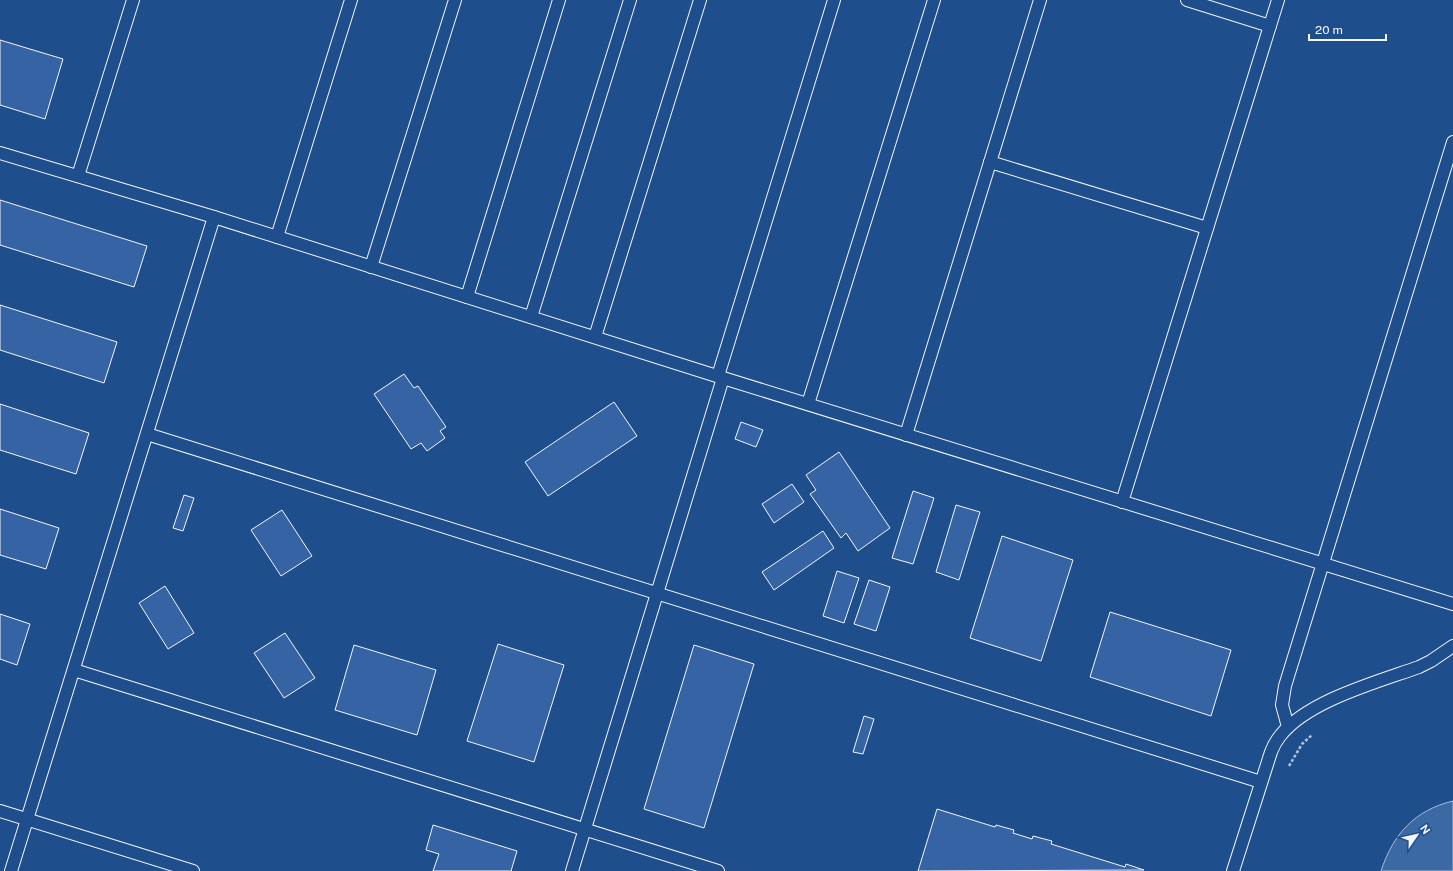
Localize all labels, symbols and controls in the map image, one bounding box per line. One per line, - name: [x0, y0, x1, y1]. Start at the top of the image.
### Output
- scale bar: [1309, 16, 1386, 42]
- text: 20 m: [1315, 23, 1343, 37]
- north arrow: [1397, 815, 1437, 855]
- text: N: [1418, 822, 1433, 836]

